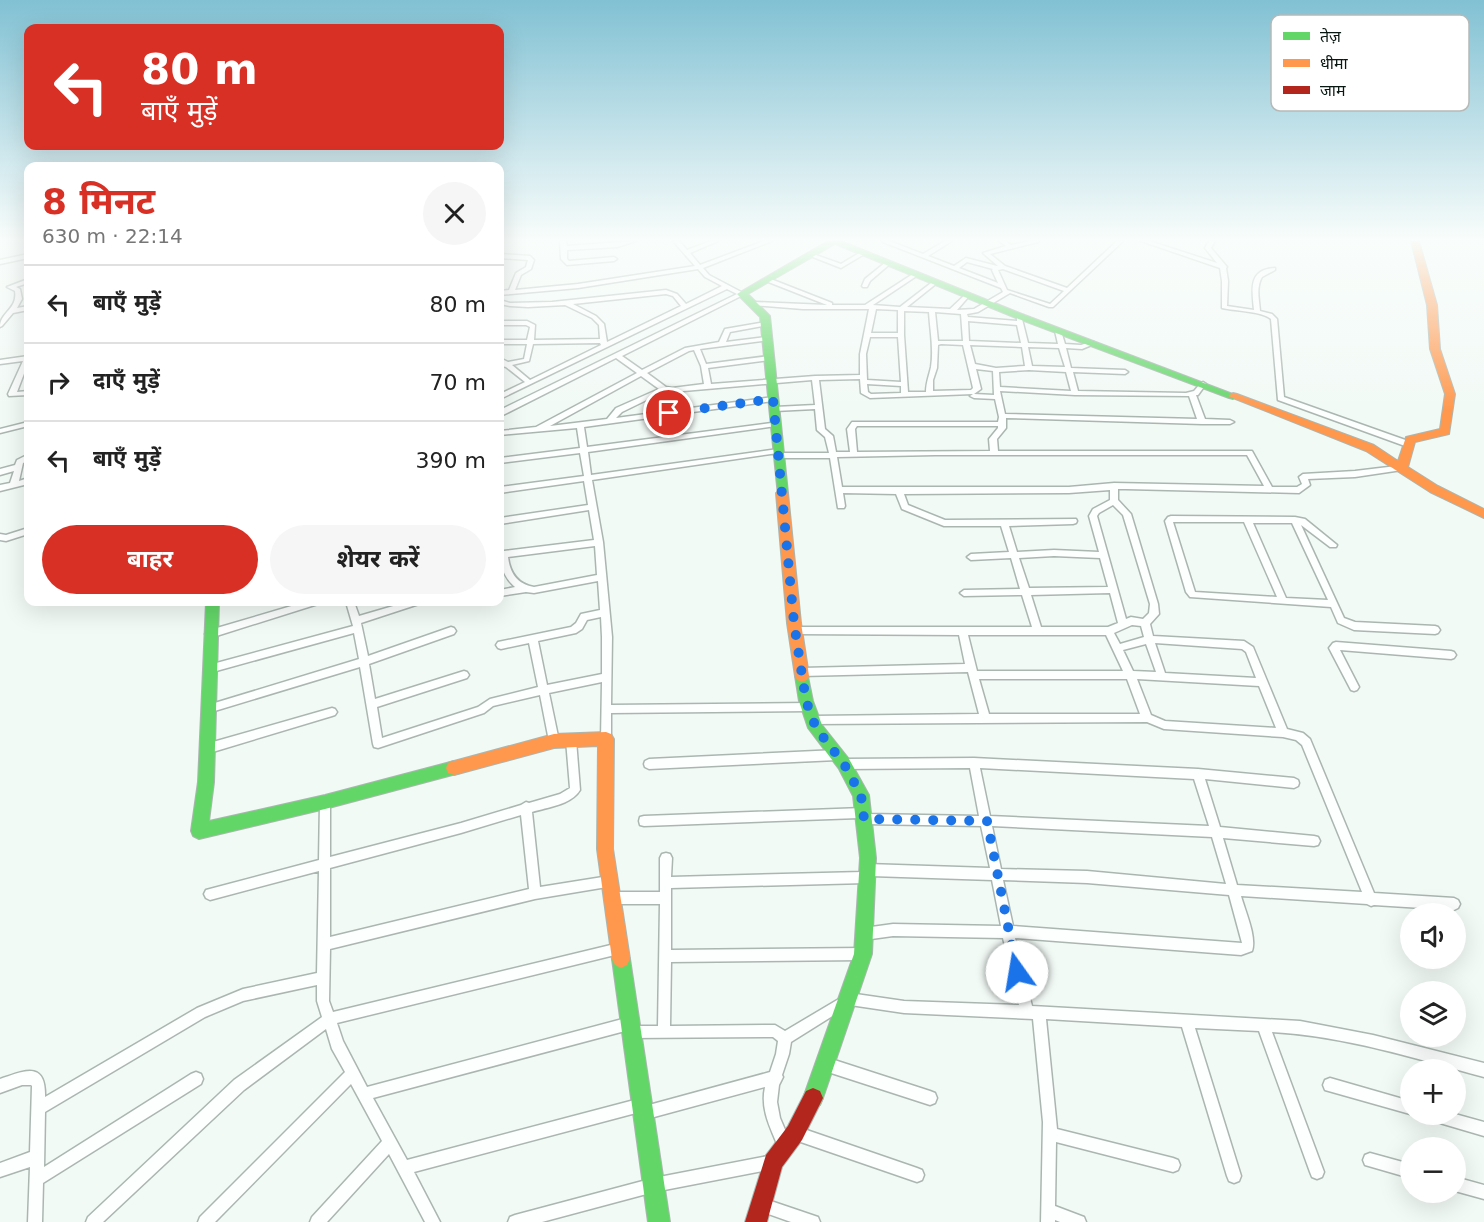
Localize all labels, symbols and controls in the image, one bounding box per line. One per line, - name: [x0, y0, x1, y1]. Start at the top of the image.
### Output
- legend: [1271, 15, 1469, 111]
- text: तेज़: [1320, 27, 1342, 46]
- text: 80 m: [141, 45, 258, 94]
- icon: left: [42, 48, 120, 126]
- text: धीमा: [1320, 54, 1349, 73]
- text: जाम: [1320, 81, 1346, 100]
- text: बाएँ मुड़ें: [141, 95, 218, 126]
- text: 8 मिनट: [42, 181, 155, 222]
- button: close: [423, 182, 486, 245]
- text: 630 m · 22:14: [42, 224, 183, 248]
- icon: left: [42, 288, 75, 321]
- text: बाएँ मुड़ें: [93, 290, 161, 315]
- text: 80 m: [430, 292, 486, 317]
- icon: right: [42, 366, 75, 399]
- text: दाएँ मुड़ें: [93, 368, 160, 393]
- text: 70 m: [430, 370, 486, 395]
- pin: [643, 387, 694, 438]
- icon: arrive: [652, 396, 685, 429]
- icon: left: [42, 444, 75, 477]
- text: बाएँ मुड़ें: [93, 446, 161, 471]
- text: 390 m: [416, 448, 486, 473]
- button: बाहर: [42, 525, 258, 594]
- button: शेयर करें: [270, 525, 486, 594]
- map controls: [1400, 903, 1466, 1203]
- button: sound: [1400, 903, 1466, 969]
- position arrow: [985, 940, 1049, 1004]
- button: layers: [1400, 981, 1466, 1047]
- button: +: [1400, 1059, 1466, 1125]
- button: −: [1400, 1137, 1466, 1203]

